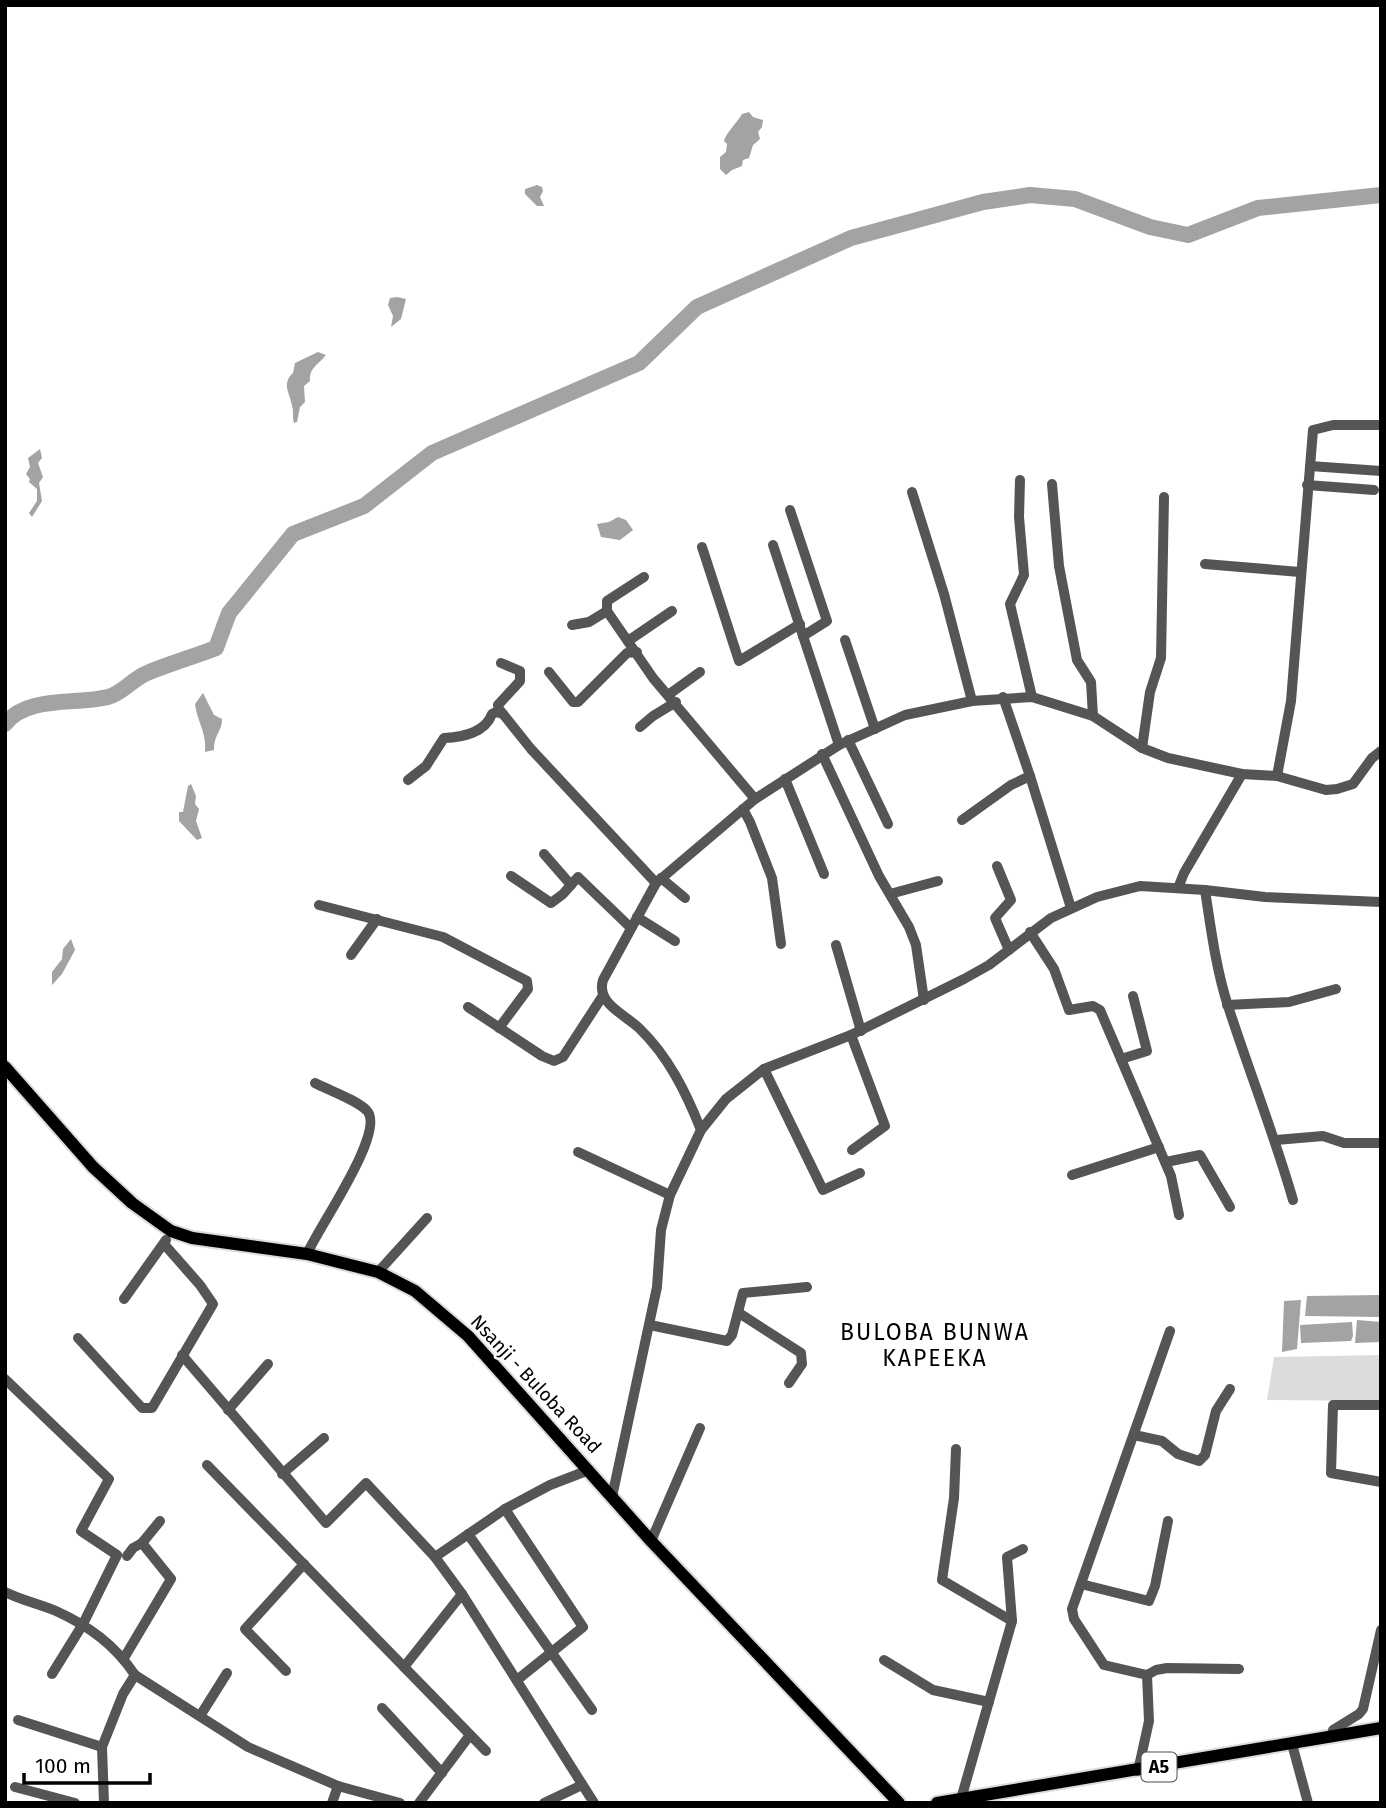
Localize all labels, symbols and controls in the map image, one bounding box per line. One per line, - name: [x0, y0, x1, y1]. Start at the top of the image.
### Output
- street label: Nsanji - Buloba Road: [466, 1310, 606, 1458]
- district label: BULOBA BUNWA KAPEEKA: [840, 1318, 1030, 1372]
- scale bar: [24, 1742, 150, 1786]
- road number: A5: [1142, 1752, 1176, 1782]
- text: 100 m: [35, 1753, 91, 1779]

